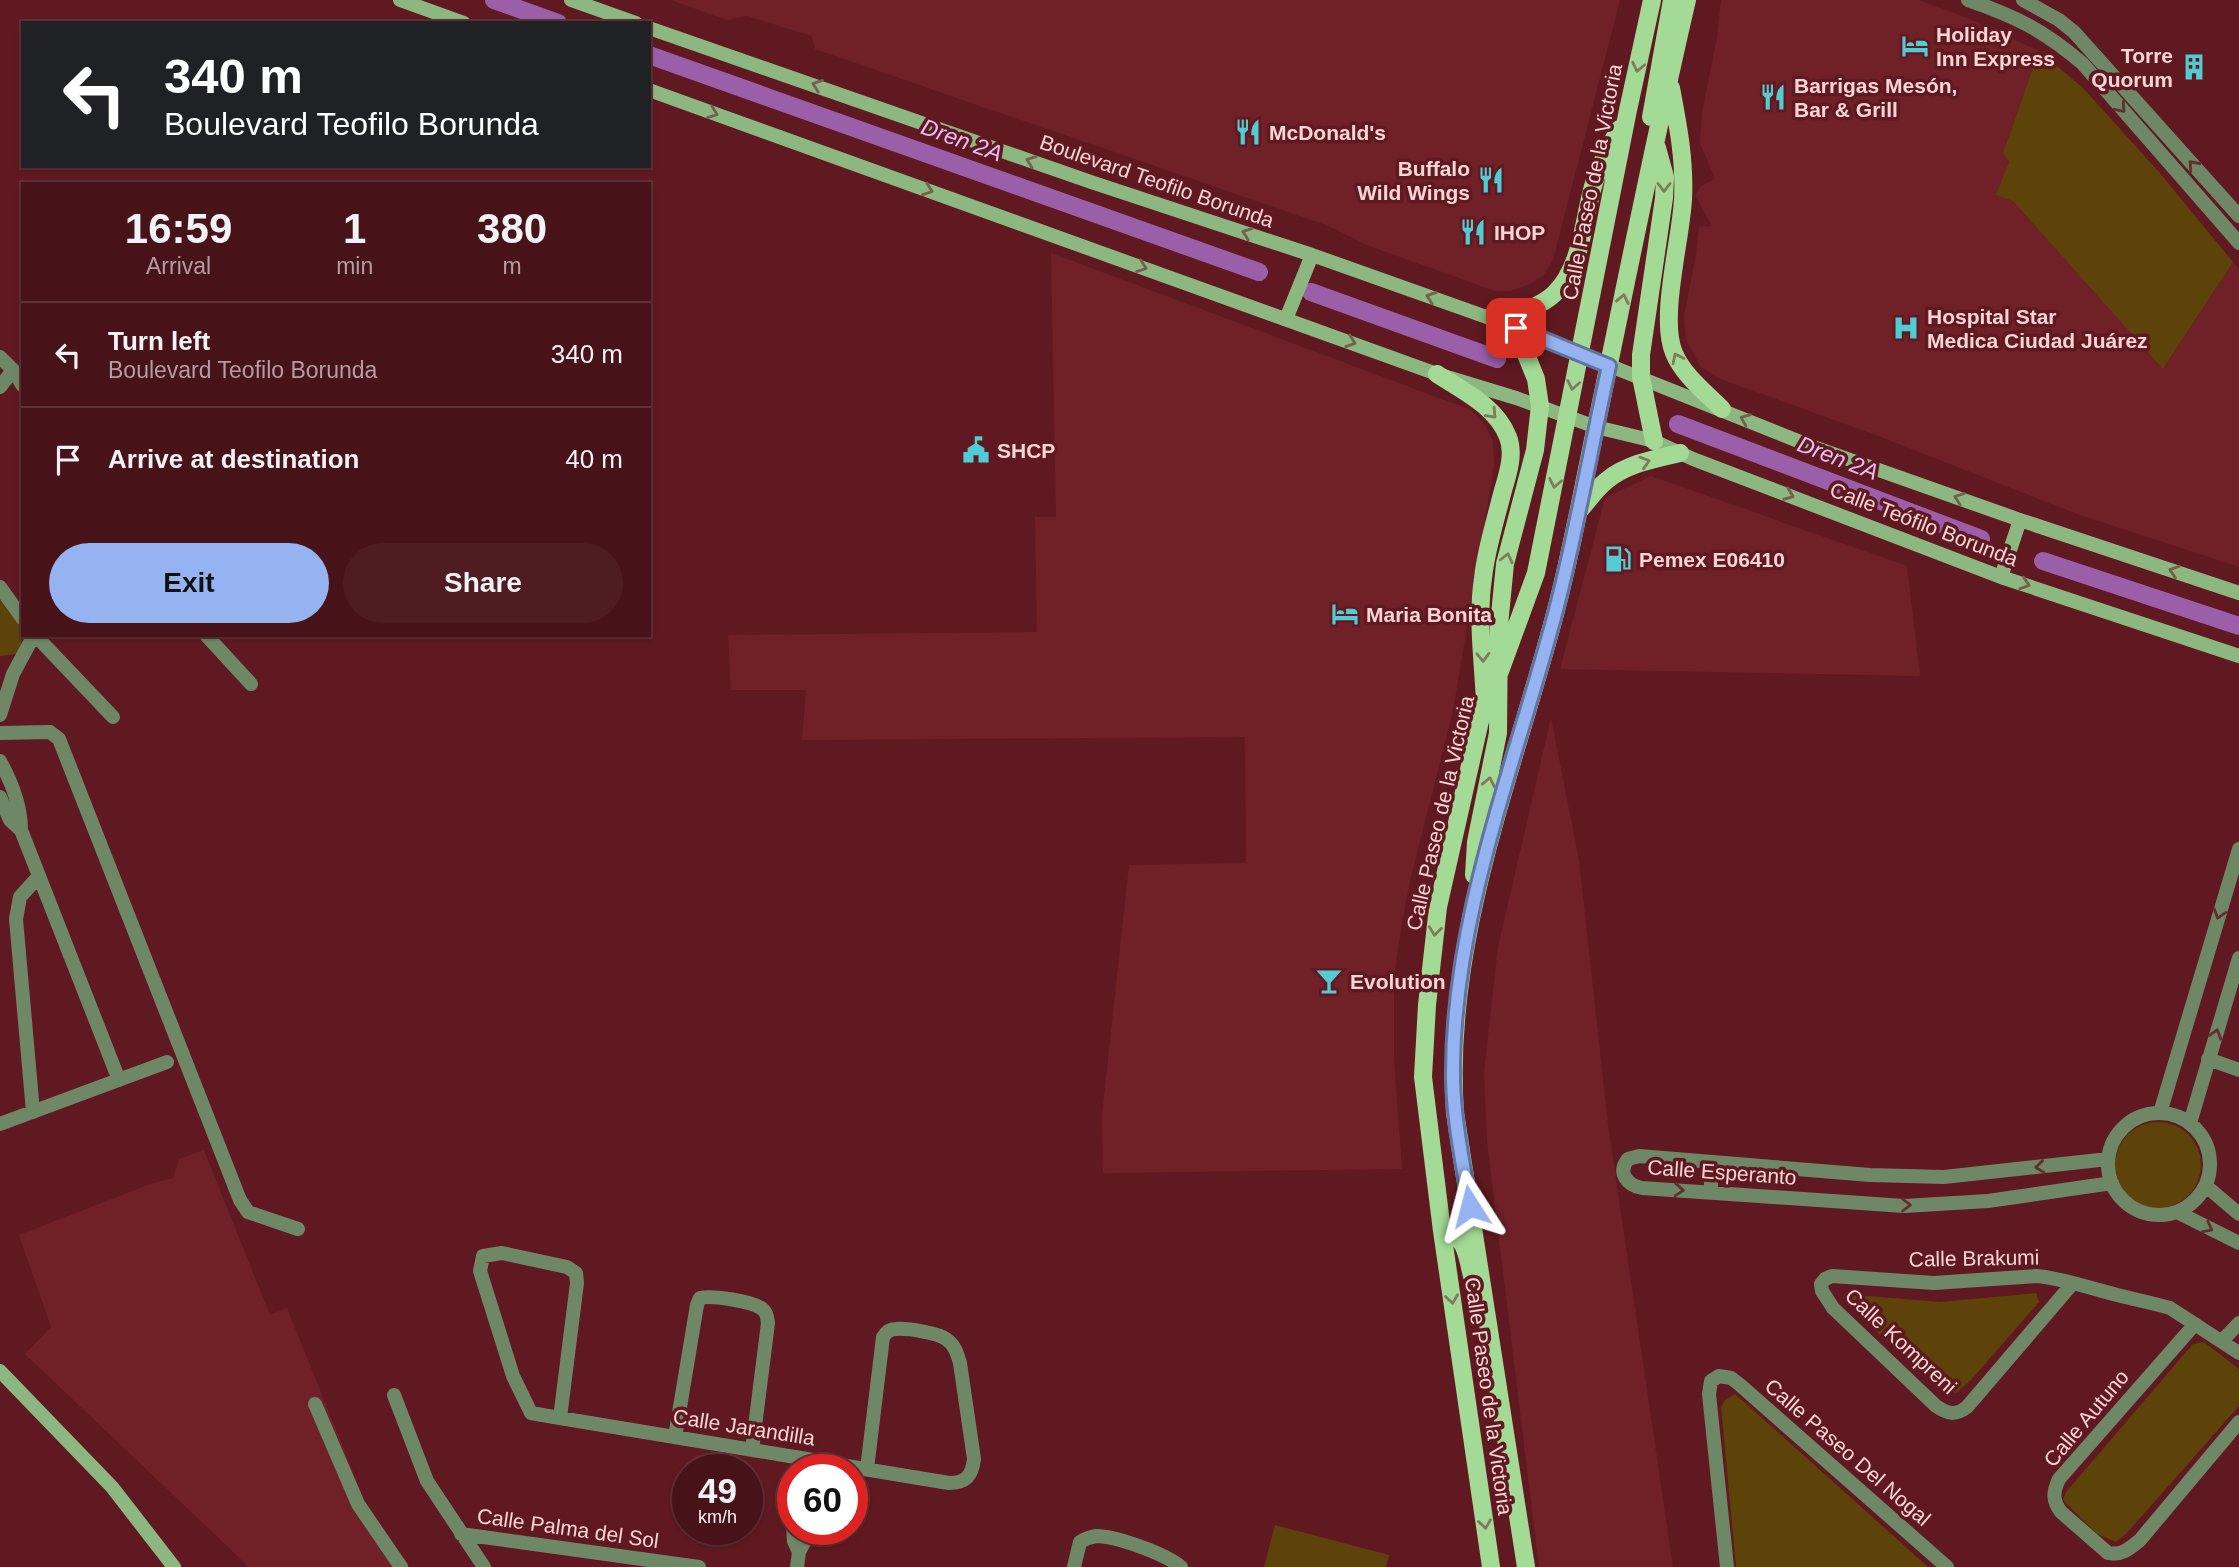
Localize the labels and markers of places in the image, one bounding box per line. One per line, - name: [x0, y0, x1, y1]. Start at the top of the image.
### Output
- place label: Holiday Inn Express: [1936, 23, 2055, 70]
- hotel icon: Holiday Inn Express: [1900, 31, 1930, 61]
- place label: Torre Quorum: [2091, 44, 2173, 91]
- building icon: Torre Quorum: [2179, 52, 2209, 82]
- place label: Barrigas Mesón, Bar & Grill: [1794, 74, 1957, 121]
- restaurant icon: Barrigas Mesón, Bar & Grill: [1758, 82, 1788, 112]
- restaurant icon: McDonald's: [1233, 117, 1263, 147]
- place label: McDonald's: [1269, 121, 1386, 144]
- place label: Buffalo Wild Wings: [1357, 157, 1470, 204]
- restaurant icon: Buffalo Wild Wings: [1476, 165, 1506, 195]
- restaurant icon: IHOP: [1458, 217, 1488, 247]
- place label: IHOP: [1494, 221, 1545, 244]
- pin: [1486, 298, 1546, 358]
- place label: Hospital Star Medica Ciudad Juárez: [1927, 305, 2148, 352]
- hospital icon: Hospital Star Medica Ciudad Juárez: [1891, 313, 1921, 343]
- public building icon: SHCP: [961, 435, 991, 465]
- place label: SHCP: [997, 439, 1055, 462]
- fuel station icon: Pemex E06410: [1603, 544, 1633, 574]
- place label: Pemex E06410: [1639, 548, 1785, 571]
- hotel icon: Maria Bonita: [1330, 599, 1360, 629]
- place label: Maria Bonita: [1366, 603, 1492, 626]
- bar icon: Evolution: [1314, 966, 1344, 996]
- place label: Evolution: [1350, 970, 1446, 993]

